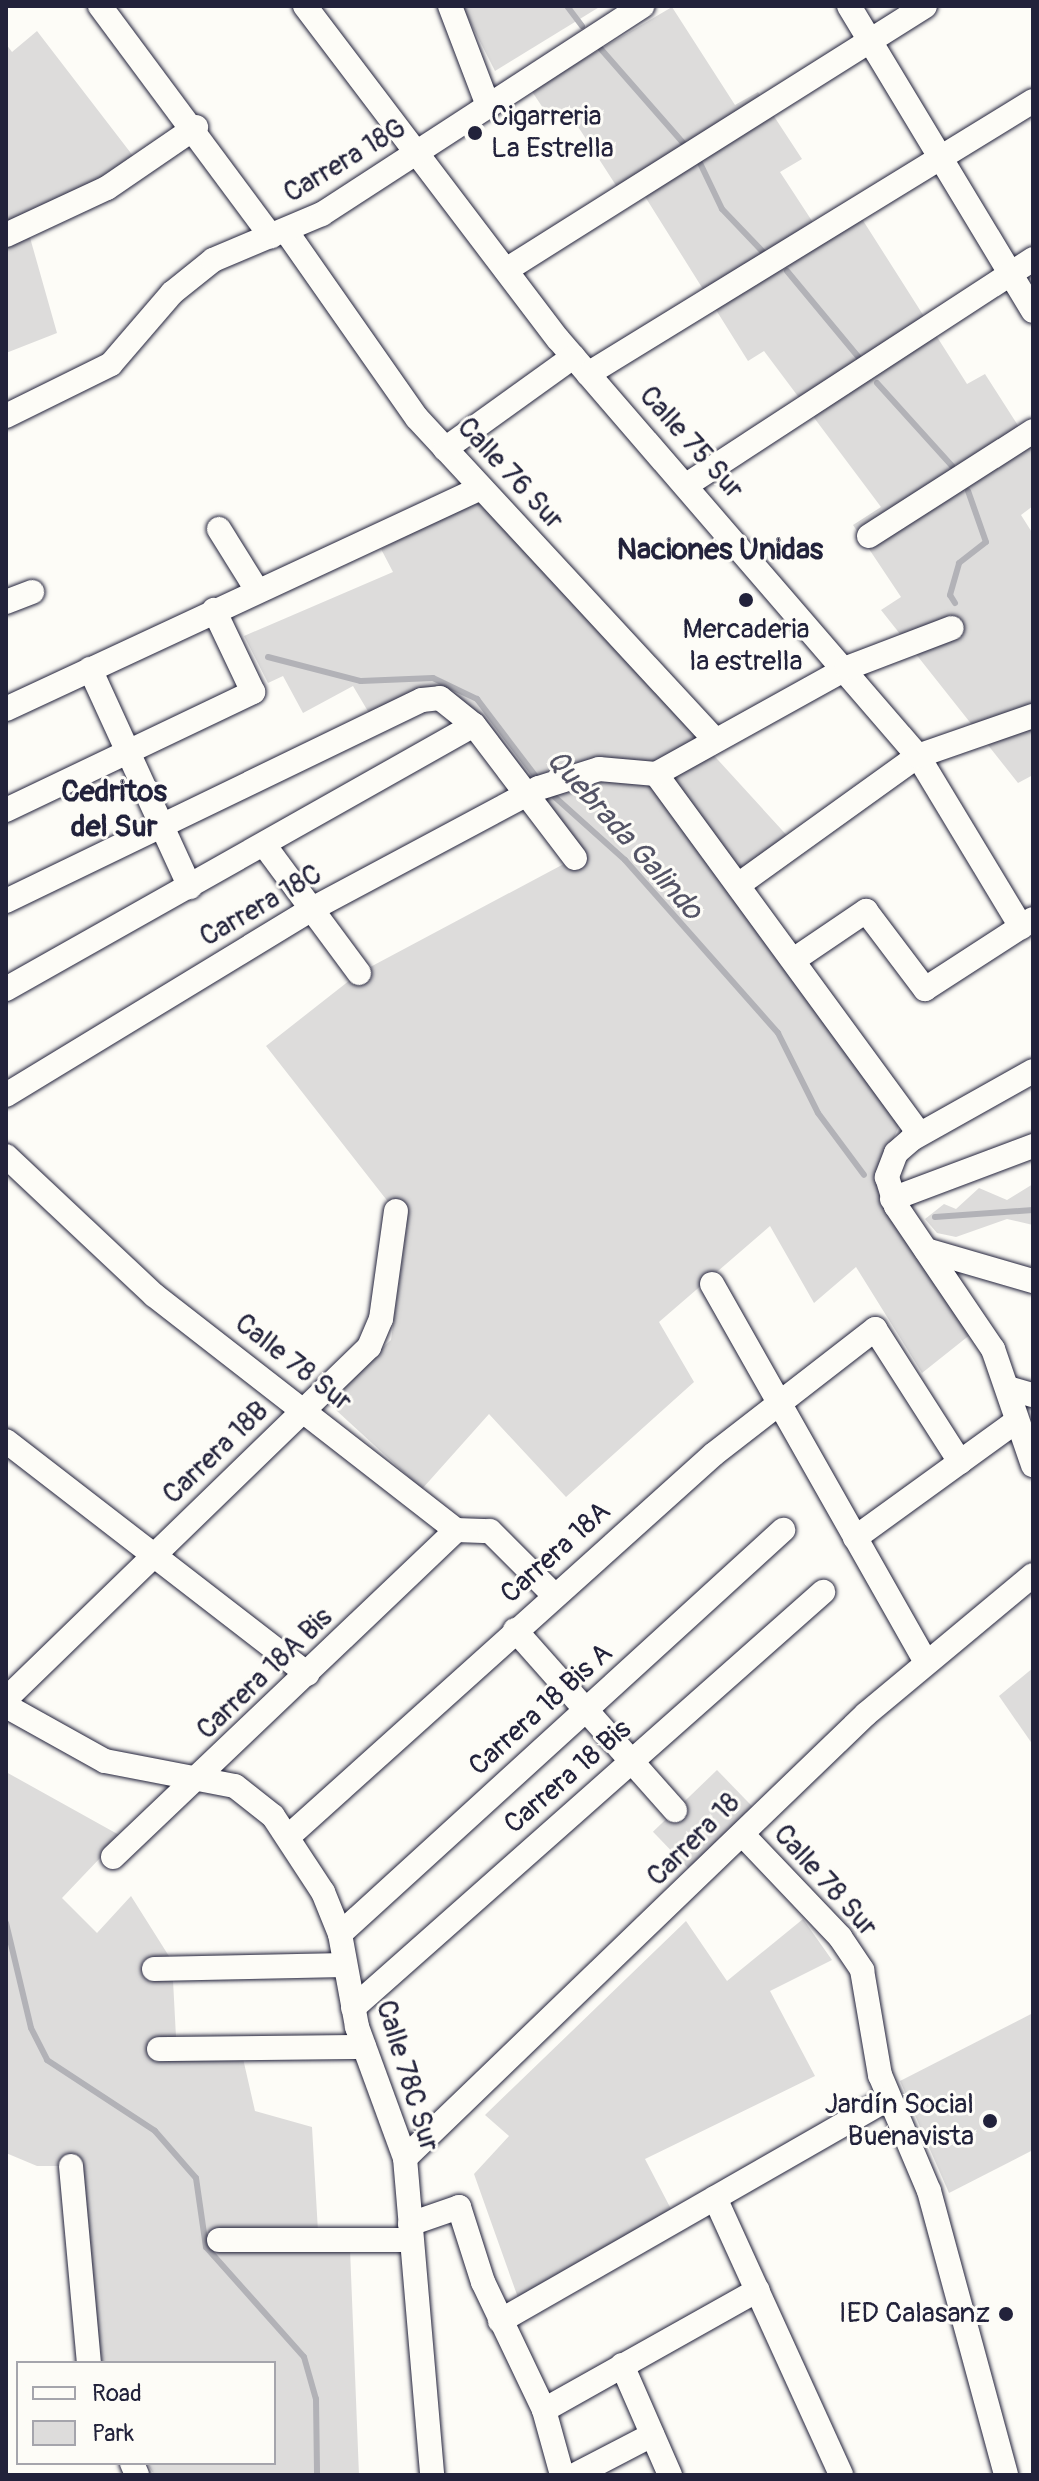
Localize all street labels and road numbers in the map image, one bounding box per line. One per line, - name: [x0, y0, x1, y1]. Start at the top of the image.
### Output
- street label: Carrera 18G: [278, 112, 412, 210]
- street label: Calle 75 Sur: [632, 380, 750, 506]
- street label: Calle 76 Sur: [450, 411, 570, 537]
- street label: Carrera 18C: [194, 858, 328, 954]
- street label: Calle 78 Sur: [228, 1307, 358, 1419]
- street label: Carrera 18B: [156, 1395, 276, 1511]
- street label: Carrera 18A: [494, 1495, 618, 1611]
- street label: Carrera 18A Bis: [190, 1601, 340, 1747]
- street label: Carrera 18 Bis A: [462, 1637, 620, 1783]
- street label: Carrera 18 Bis: [498, 1713, 638, 1841]
- street label: Carrera 18: [641, 1787, 747, 1893]
- street label: Calle 78 Sur: [766, 1818, 884, 1944]
- street label: Calle 78C Sur: [368, 1996, 446, 2156]

